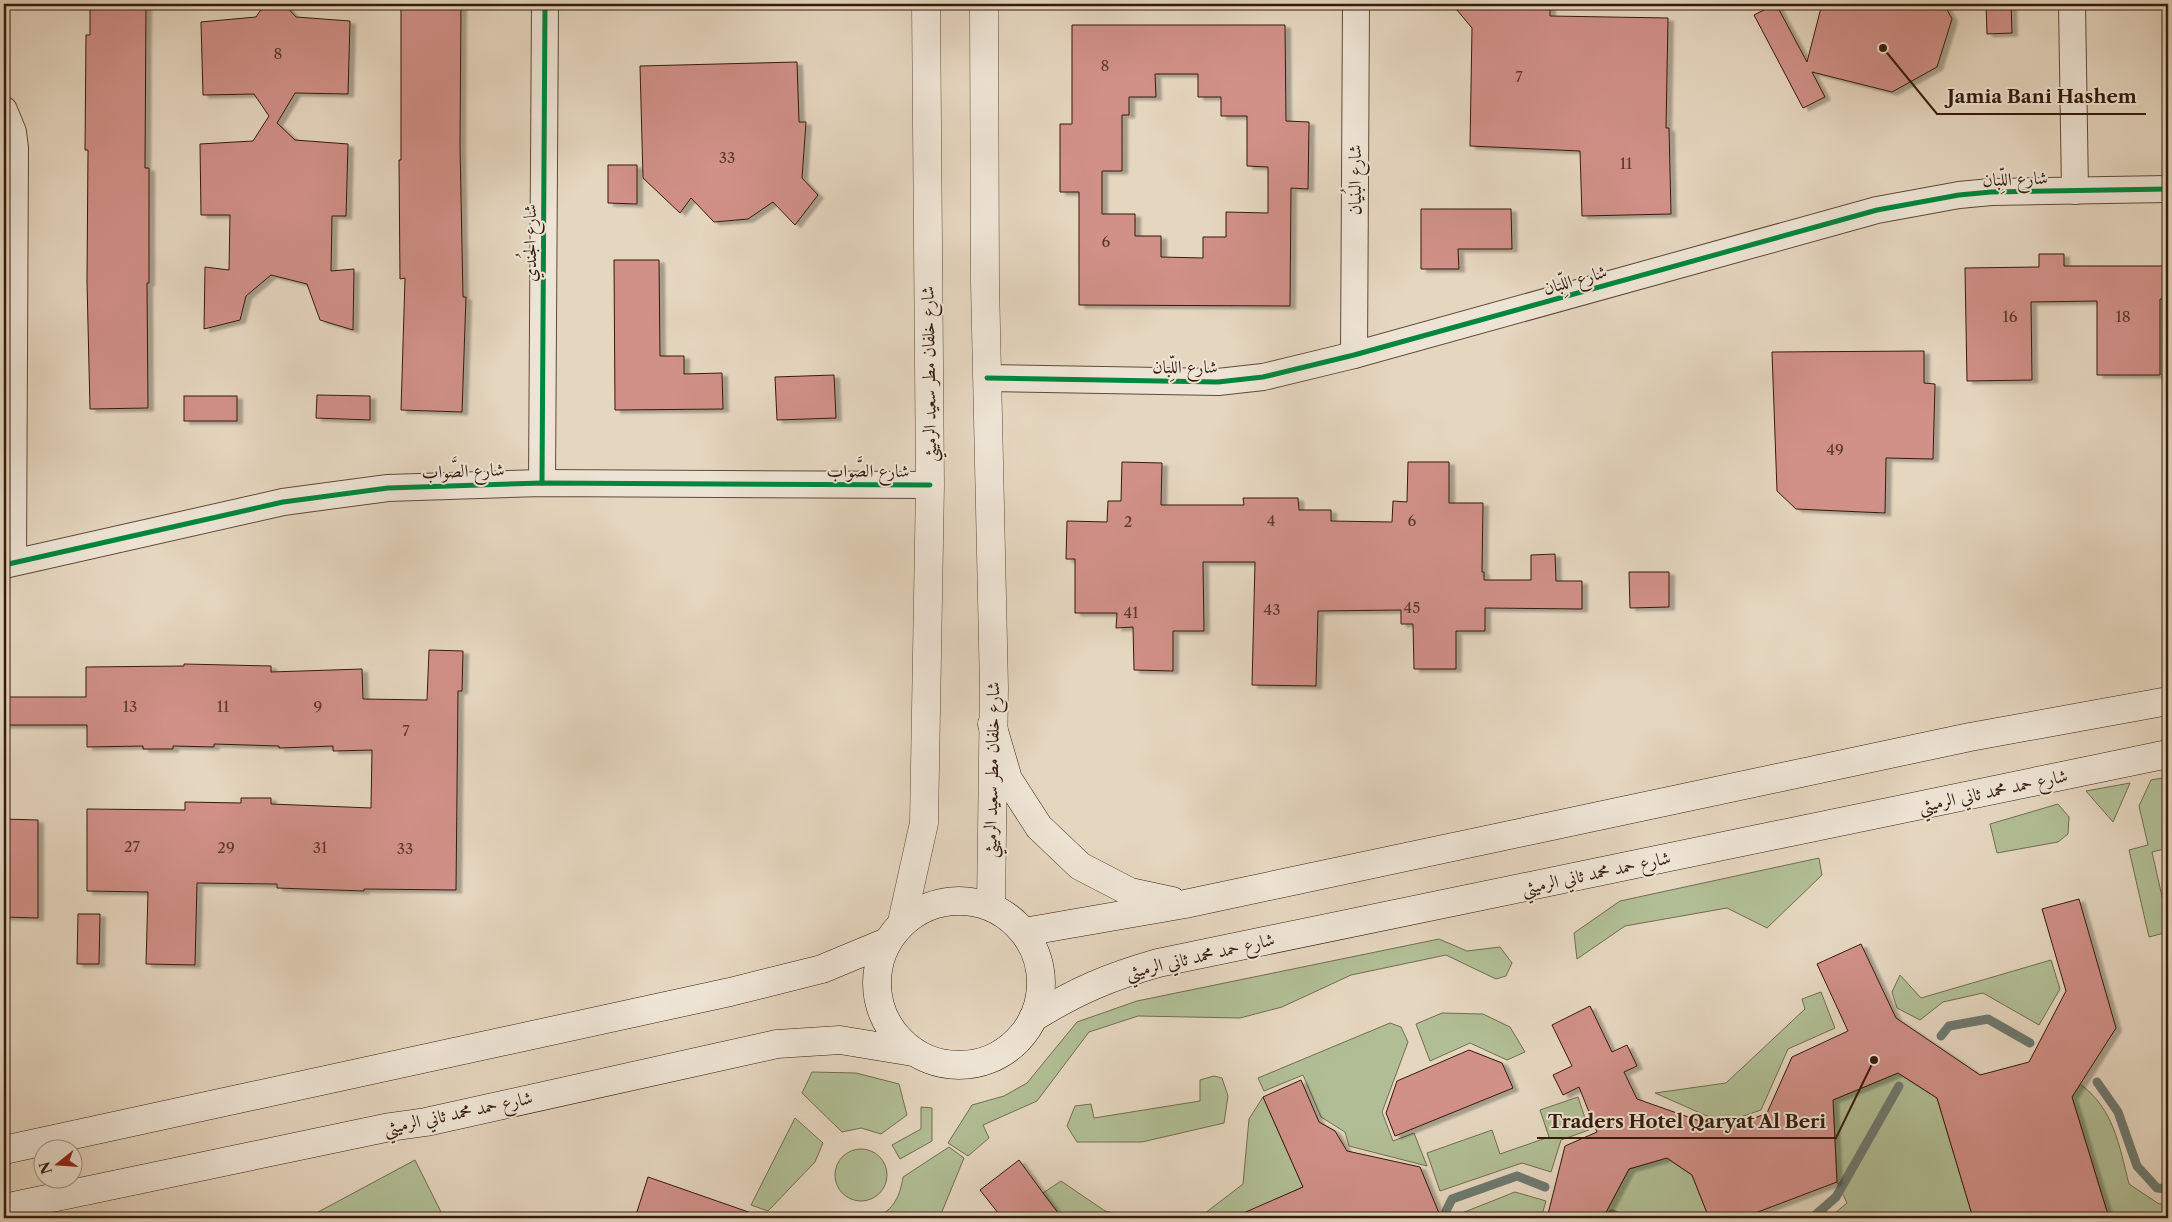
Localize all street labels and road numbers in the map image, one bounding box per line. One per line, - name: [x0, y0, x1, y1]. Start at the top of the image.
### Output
- street label: شارع البُنيان: [1340, 145, 1370, 215]
- street label: شارع اللِّبان: [1982, 166, 2048, 195]
- street label: شارع الجُندي: [515, 204, 545, 282]
- street label: شارع اللِّبان: [1540, 259, 1611, 303]
- street label: شارع خلفان مطر سعيد الرميثي: [916, 285, 948, 462]
- street label: شارع اللِّبان: [1152, 355, 1218, 382]
- street label: شارع الصَّواب: [421, 455, 505, 487]
- street label: شارع الصَّواب: [827, 456, 909, 486]
- street label: شارع خلفان مطر سعيد الرميثي: [979, 682, 1011, 859]
- street label: شارع حمد محمد ثاني الرميثي: [1916, 764, 2071, 823]
- street label: شارع حمد محمد ثاني الرميثي: [1519, 846, 1674, 905]
- street label: شارع حمد محمد ثاني الرميثي: [1123, 928, 1278, 990]
- street label: شارع حمد محمد ثاني الرميثي: [381, 1086, 536, 1145]

